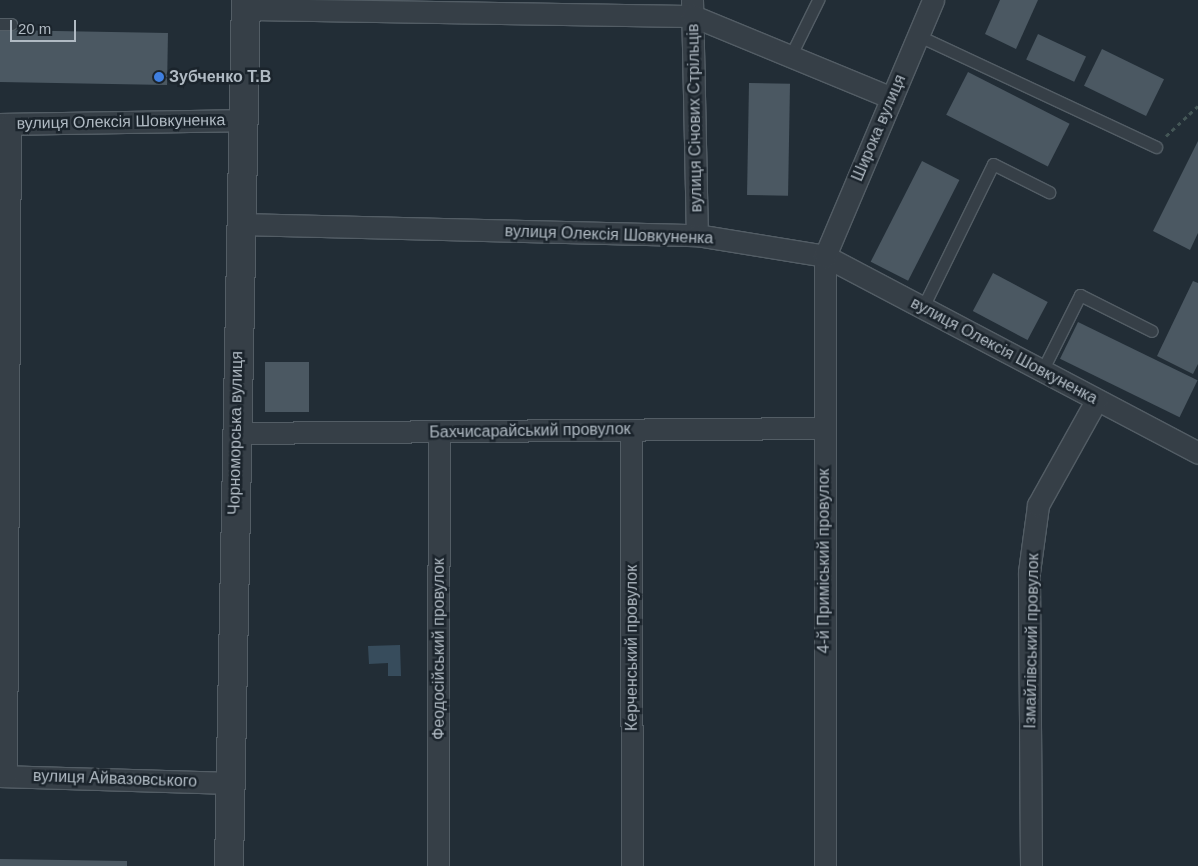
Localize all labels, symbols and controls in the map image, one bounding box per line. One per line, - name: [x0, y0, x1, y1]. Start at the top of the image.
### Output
- scale bar: [12, 10, 79, 42]
- text: 20 m: [18, 20, 51, 37]
- street label: вулиця Січових Стрільців: [684, 23, 706, 213]
- place label: Зубченко Т.В: [169, 67, 271, 87]
- marker: Зубченко Т.В: [153, 71, 165, 83]
- street label: Широка вулиця: [848, 72, 910, 184]
- street label: вулиця Олексія Шовкуненка: [16, 111, 226, 133]
- street label: вулиця Олексія Шовкуненка: [504, 222, 714, 248]
- street label: вулиця Олексія Шовкуненка: [907, 294, 1101, 408]
- street label: Чорноморська вулиця: [225, 351, 247, 515]
- street label: Бахчисарайський провулок: [429, 420, 631, 442]
- street label: 4-й Приміський провулок: [814, 469, 834, 653]
- street label: Ізмайлівський провулок: [1021, 553, 1043, 729]
- street label: Феодосійський провулок: [429, 558, 449, 740]
- street label: Керченський провулок: [622, 565, 642, 731]
- street label: вулиця Айвазовського: [33, 767, 197, 791]

